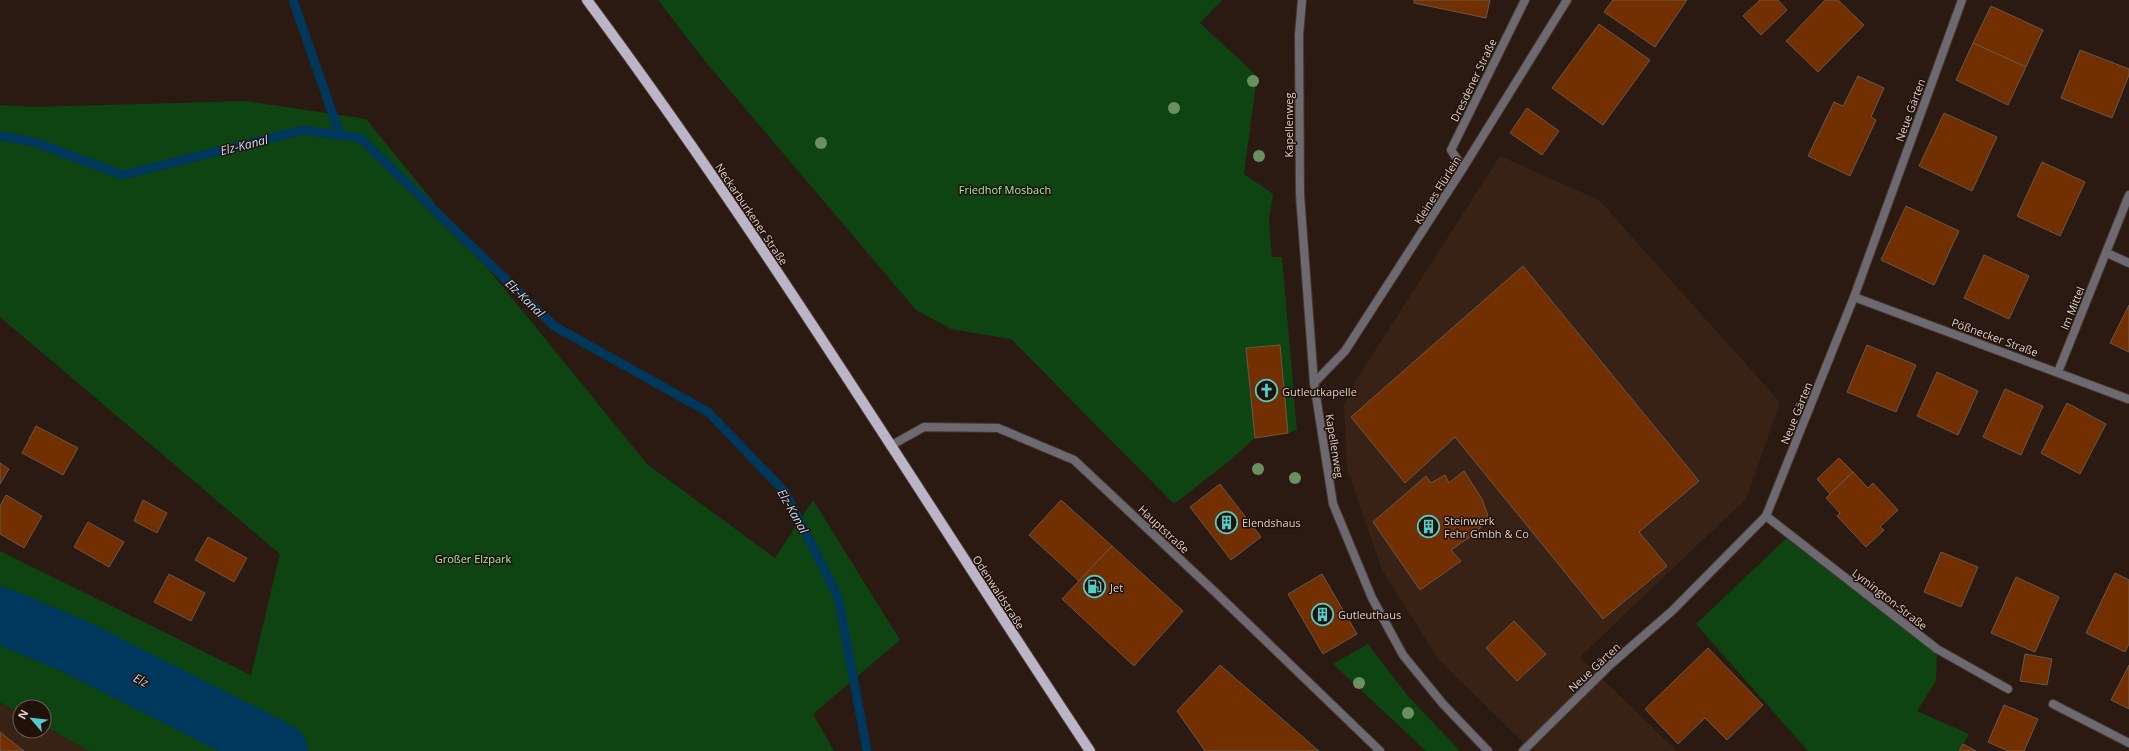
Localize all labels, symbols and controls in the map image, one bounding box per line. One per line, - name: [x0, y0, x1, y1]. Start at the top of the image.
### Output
- street label: Dresdener Straße: [1446, 36, 1500, 124]
- street label: Neue Gärten: [1892, 77, 1928, 143]
- street label: Kapellenweg: [1281, 93, 1296, 157]
- water label: Elz-Kanal: [218, 131, 271, 159]
- street label: Kleines Flürlein: [1410, 153, 1464, 227]
- street label: Neckarburkener Straße: [712, 160, 792, 268]
- park label: Friedhof Mosbach: [959, 182, 1051, 197]
- water label: Elz-Kanal: [502, 275, 549, 322]
- street label: Im Mittel: [2057, 284, 2087, 332]
- street label: Pößnecker Straße: [1950, 314, 2040, 360]
- church icon: Gutleutkapelle: [1254, 378, 1280, 404]
- street label: Neue Gärten: [1777, 380, 1815, 446]
- place label: Gutleutkapelle: [1282, 384, 1357, 399]
- street label: Kapellenweg: [1323, 413, 1347, 479]
- water label: Elz-Kanal: [774, 486, 813, 537]
- street label: Hauptstraße: [1135, 502, 1193, 556]
- building icon: Elendshaus: [1213, 509, 1239, 535]
- building icon: Steinwerk Fehr Gmbh & Co: [1415, 513, 1441, 539]
- place label: Steinwerk Fehr Gmbh & Co: [1444, 513, 1529, 541]
- place label: Elendshaus: [1242, 515, 1301, 530]
- park label: Großer Elzpark: [435, 551, 512, 566]
- street label: Odenwaldstraße: [970, 552, 1028, 632]
- street label: Lymington-Straße: [1849, 565, 1931, 633]
- fuel station icon: Jet: [1081, 574, 1107, 600]
- place label: Jet: [1109, 580, 1123, 595]
- building icon: Gutleuthaus: [1309, 601, 1335, 627]
- place label: Gutleuthaus: [1338, 607, 1401, 622]
- street label: Neue Gärten: [1565, 639, 1623, 695]
- water label: Elz: [131, 669, 152, 691]
- north arrow: [12, 699, 52, 739]
- text: N: [14, 707, 31, 722]

